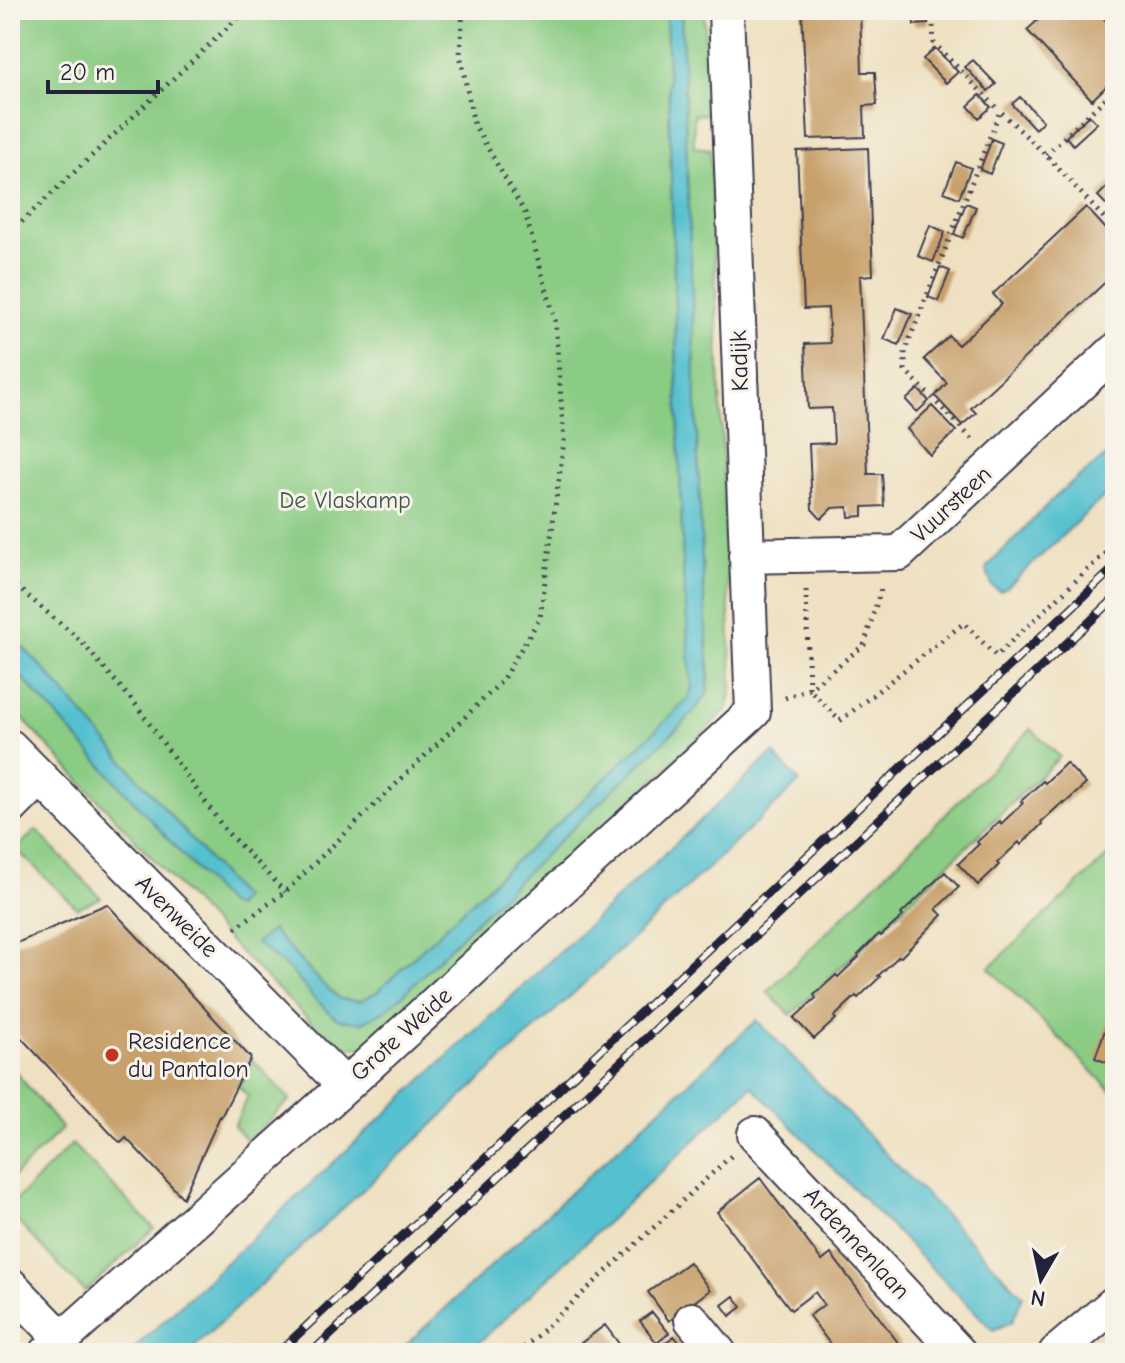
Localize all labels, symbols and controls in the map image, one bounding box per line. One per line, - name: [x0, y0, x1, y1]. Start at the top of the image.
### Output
- scale bar: [48, 44, 158, 94]
- text: 20 m: [60, 58, 115, 86]
- street label: Kadijk: [724, 330, 754, 392]
- street label: Vuursteen: [905, 460, 997, 548]
- park label: De Vlaskamp: [279, 486, 411, 514]
- street label: Avenweide: [130, 869, 224, 963]
- street label: Grote Weide: [345, 981, 457, 1087]
- place label: Residence du Pantalon: [128, 1027, 249, 1083]
- marker: Residence du Pantalon: [103, 1046, 121, 1064]
- street label: Ardennenlaan: [798, 1181, 916, 1305]
- north arrow: [1001, 1239, 1081, 1319]
- text: N: [1029, 1284, 1047, 1312]

